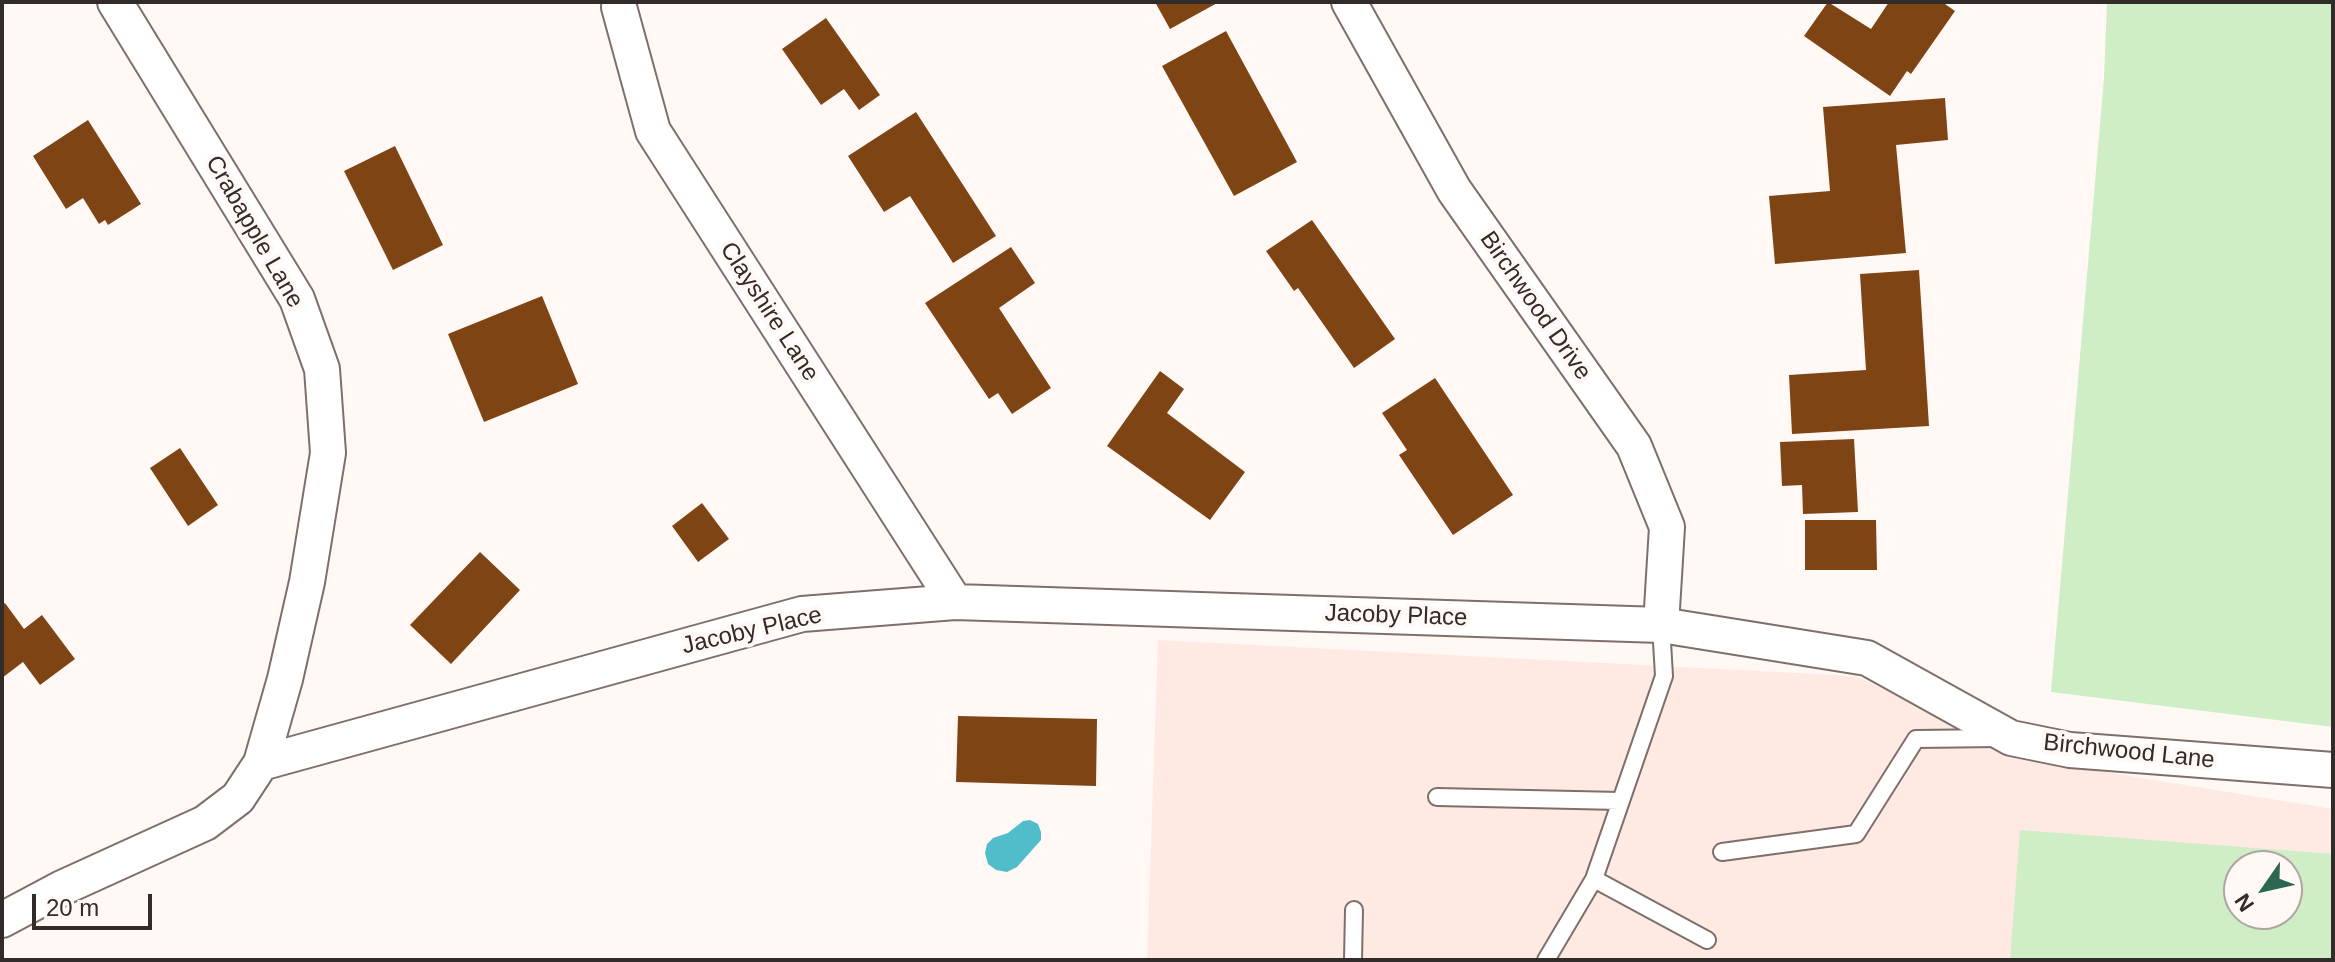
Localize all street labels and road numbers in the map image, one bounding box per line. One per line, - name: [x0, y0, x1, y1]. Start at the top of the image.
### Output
- street label: Crabapple Lane: [199, 151, 309, 313]
- street label: Birchwood Drive: [1473, 226, 1597, 386]
- street label: Clayshire Lane: [713, 237, 825, 387]
- street label: Jacoby Place: [1324, 599, 1468, 633]
- street label: Jacoby Place: [679, 601, 825, 661]
- street label: Birchwood Lane: [2042, 729, 2216, 775]

